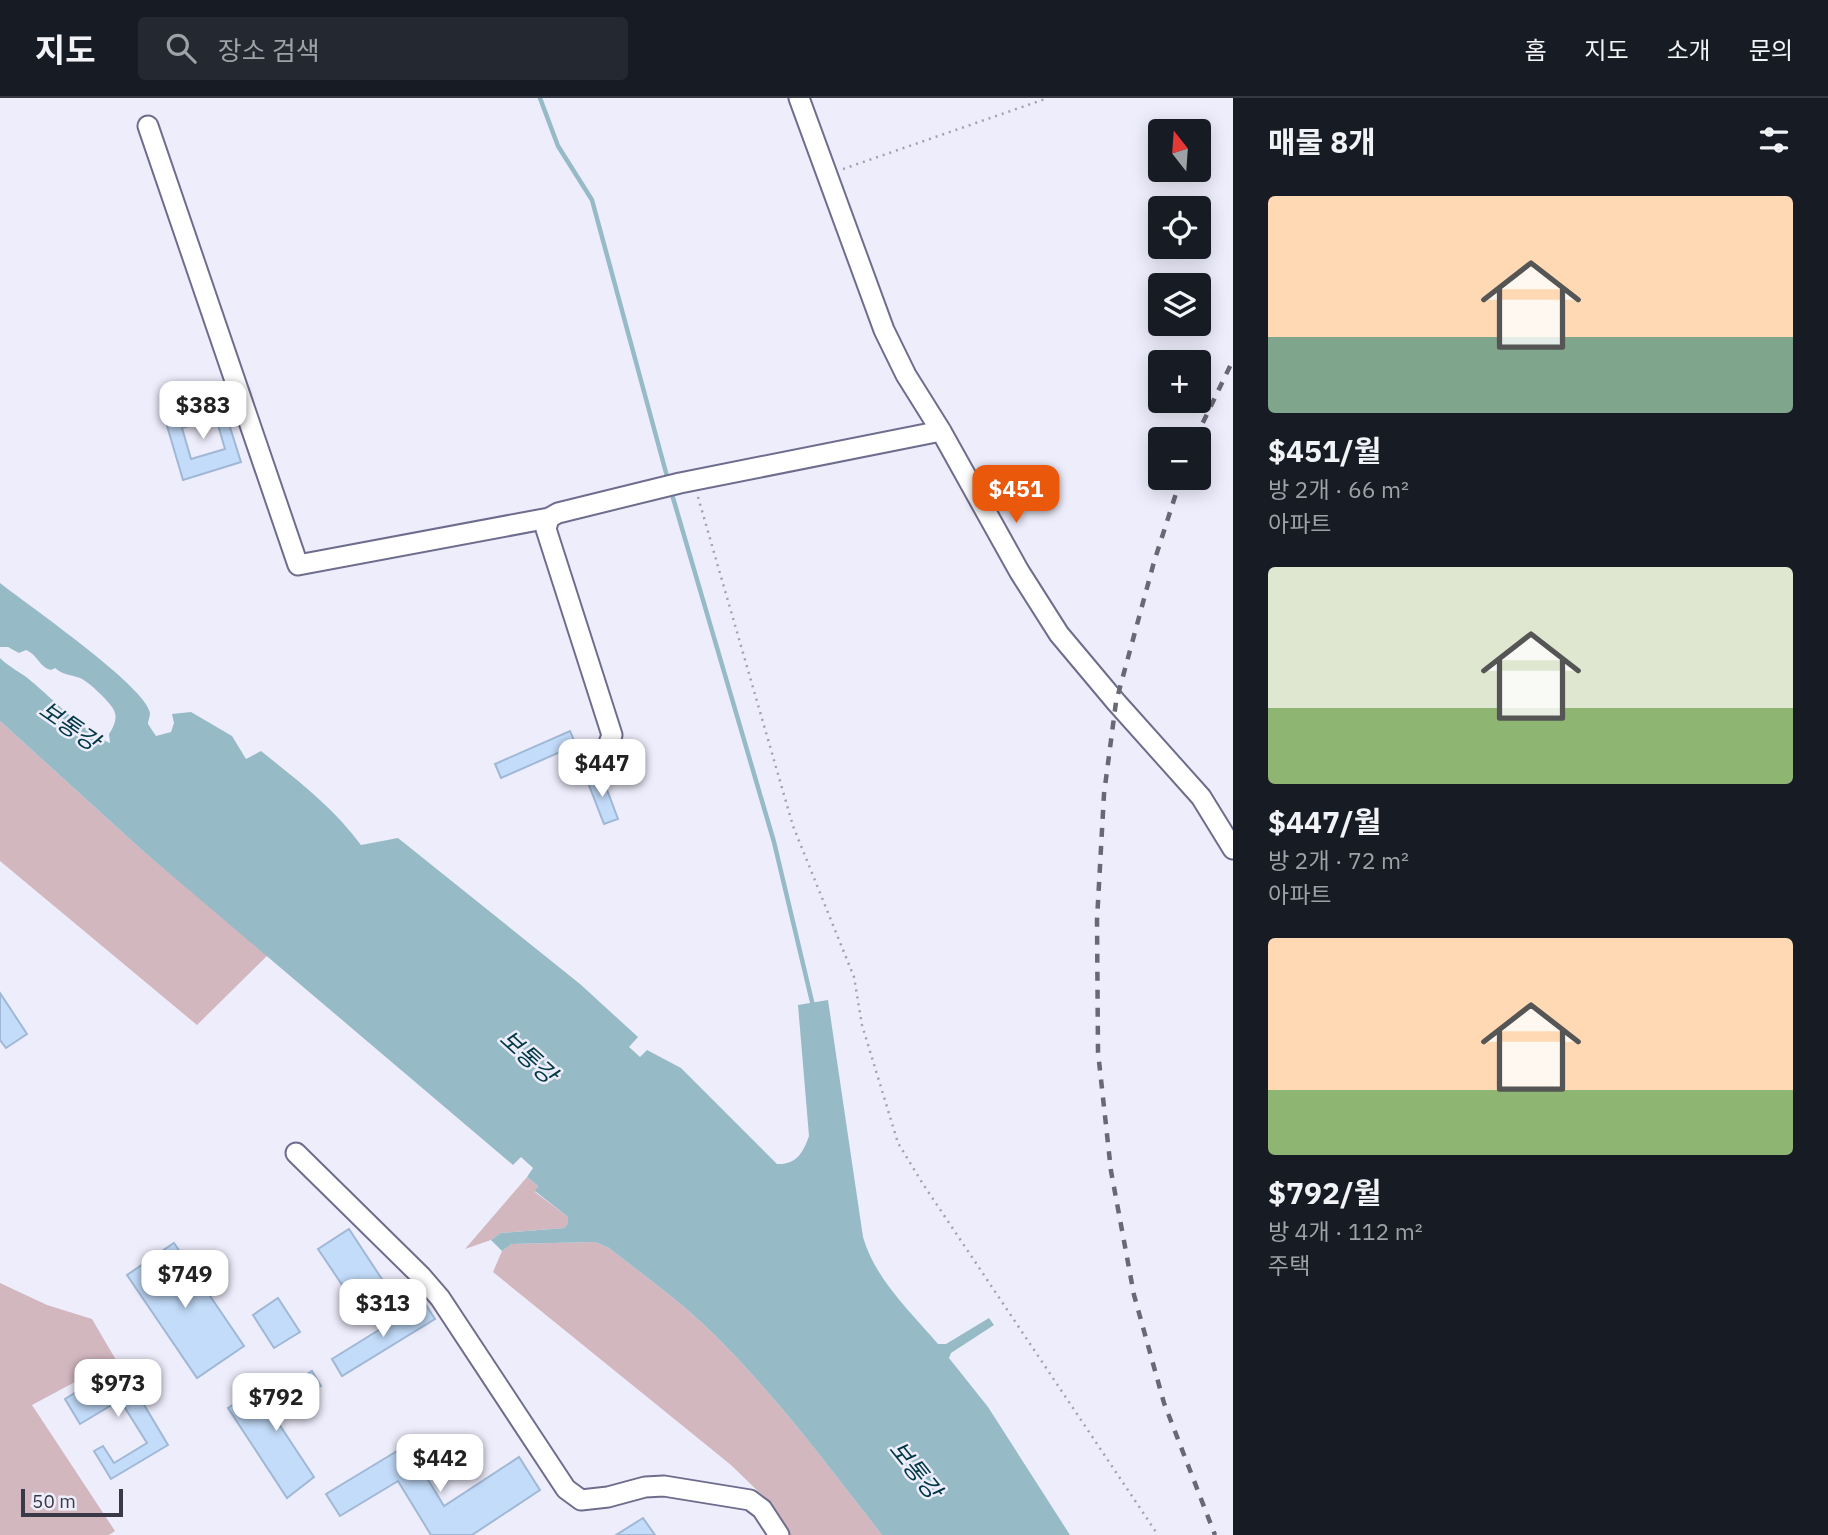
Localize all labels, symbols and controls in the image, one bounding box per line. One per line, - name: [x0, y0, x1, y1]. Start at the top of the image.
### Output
- search box: [138, 17, 628, 80]
- text: 지도: [35, 28, 96, 71]
- icon: search: [162, 29, 200, 67]
- text: 장소 검색: [218, 33, 320, 67]
- text: 홈: [1524, 34, 1546, 66]
- text: 지도: [1584, 34, 1629, 66]
- text: 소개: [1667, 34, 1711, 66]
- text: 문의: [1749, 34, 1793, 66]
- north arrow: [1148, 119, 1211, 182]
- map controls: [1148, 119, 1211, 490]
- icon: filters: [1755, 121, 1793, 159]
- text: 매물 8개: [1268, 122, 1376, 161]
- button: locate: [1148, 196, 1211, 259]
- icon: home: [1468, 242, 1594, 368]
- button: layers: [1148, 273, 1211, 336]
- button: +: [1148, 350, 1211, 413]
- pin: $383: [162, 382, 244, 441]
- text: $383: [175, 389, 231, 419]
- button: −: [1148, 427, 1211, 490]
- text: $451/월: [1268, 431, 1381, 470]
- pin: $451: [975, 466, 1057, 525]
- text: $451: [988, 473, 1044, 503]
- text: 방 2개 · 66 m²: [1268, 474, 1409, 504]
- text: 아파트: [1268, 508, 1331, 538]
- icon: home: [1468, 613, 1594, 739]
- water label: 보통강: [33, 693, 108, 759]
- pin: $447: [561, 740, 643, 799]
- text: $447: [574, 747, 630, 777]
- text: $447/월: [1268, 802, 1381, 841]
- text: 방 2개 · 72 m²: [1268, 845, 1409, 875]
- text: 아파트: [1268, 879, 1331, 909]
- icon: home: [1468, 984, 1594, 1110]
- water label: 보통강: [493, 1022, 566, 1092]
- text: $792/월: [1268, 1173, 1381, 1212]
- text: 방 4개 · 112 m²: [1268, 1216, 1423, 1246]
- pin: $749: [144, 1250, 226, 1310]
- text: 주택: [1268, 1250, 1310, 1280]
- text: $749: [157, 1258, 213, 1288]
- pin: $313: [342, 1280, 424, 1339]
- text: $313: [355, 1287, 411, 1317]
- pin: $973: [77, 1360, 159, 1419]
- text: $973: [90, 1367, 146, 1397]
- pin: $792: [235, 1374, 317, 1433]
- text: $792: [248, 1381, 304, 1411]
- pin: $442: [399, 1434, 481, 1494]
- water label: 보통강: [882, 1434, 951, 1507]
- text: $442: [412, 1442, 468, 1472]
- scale bar: [21, 1486, 122, 1518]
- text: 50 m: [32, 1489, 76, 1513]

